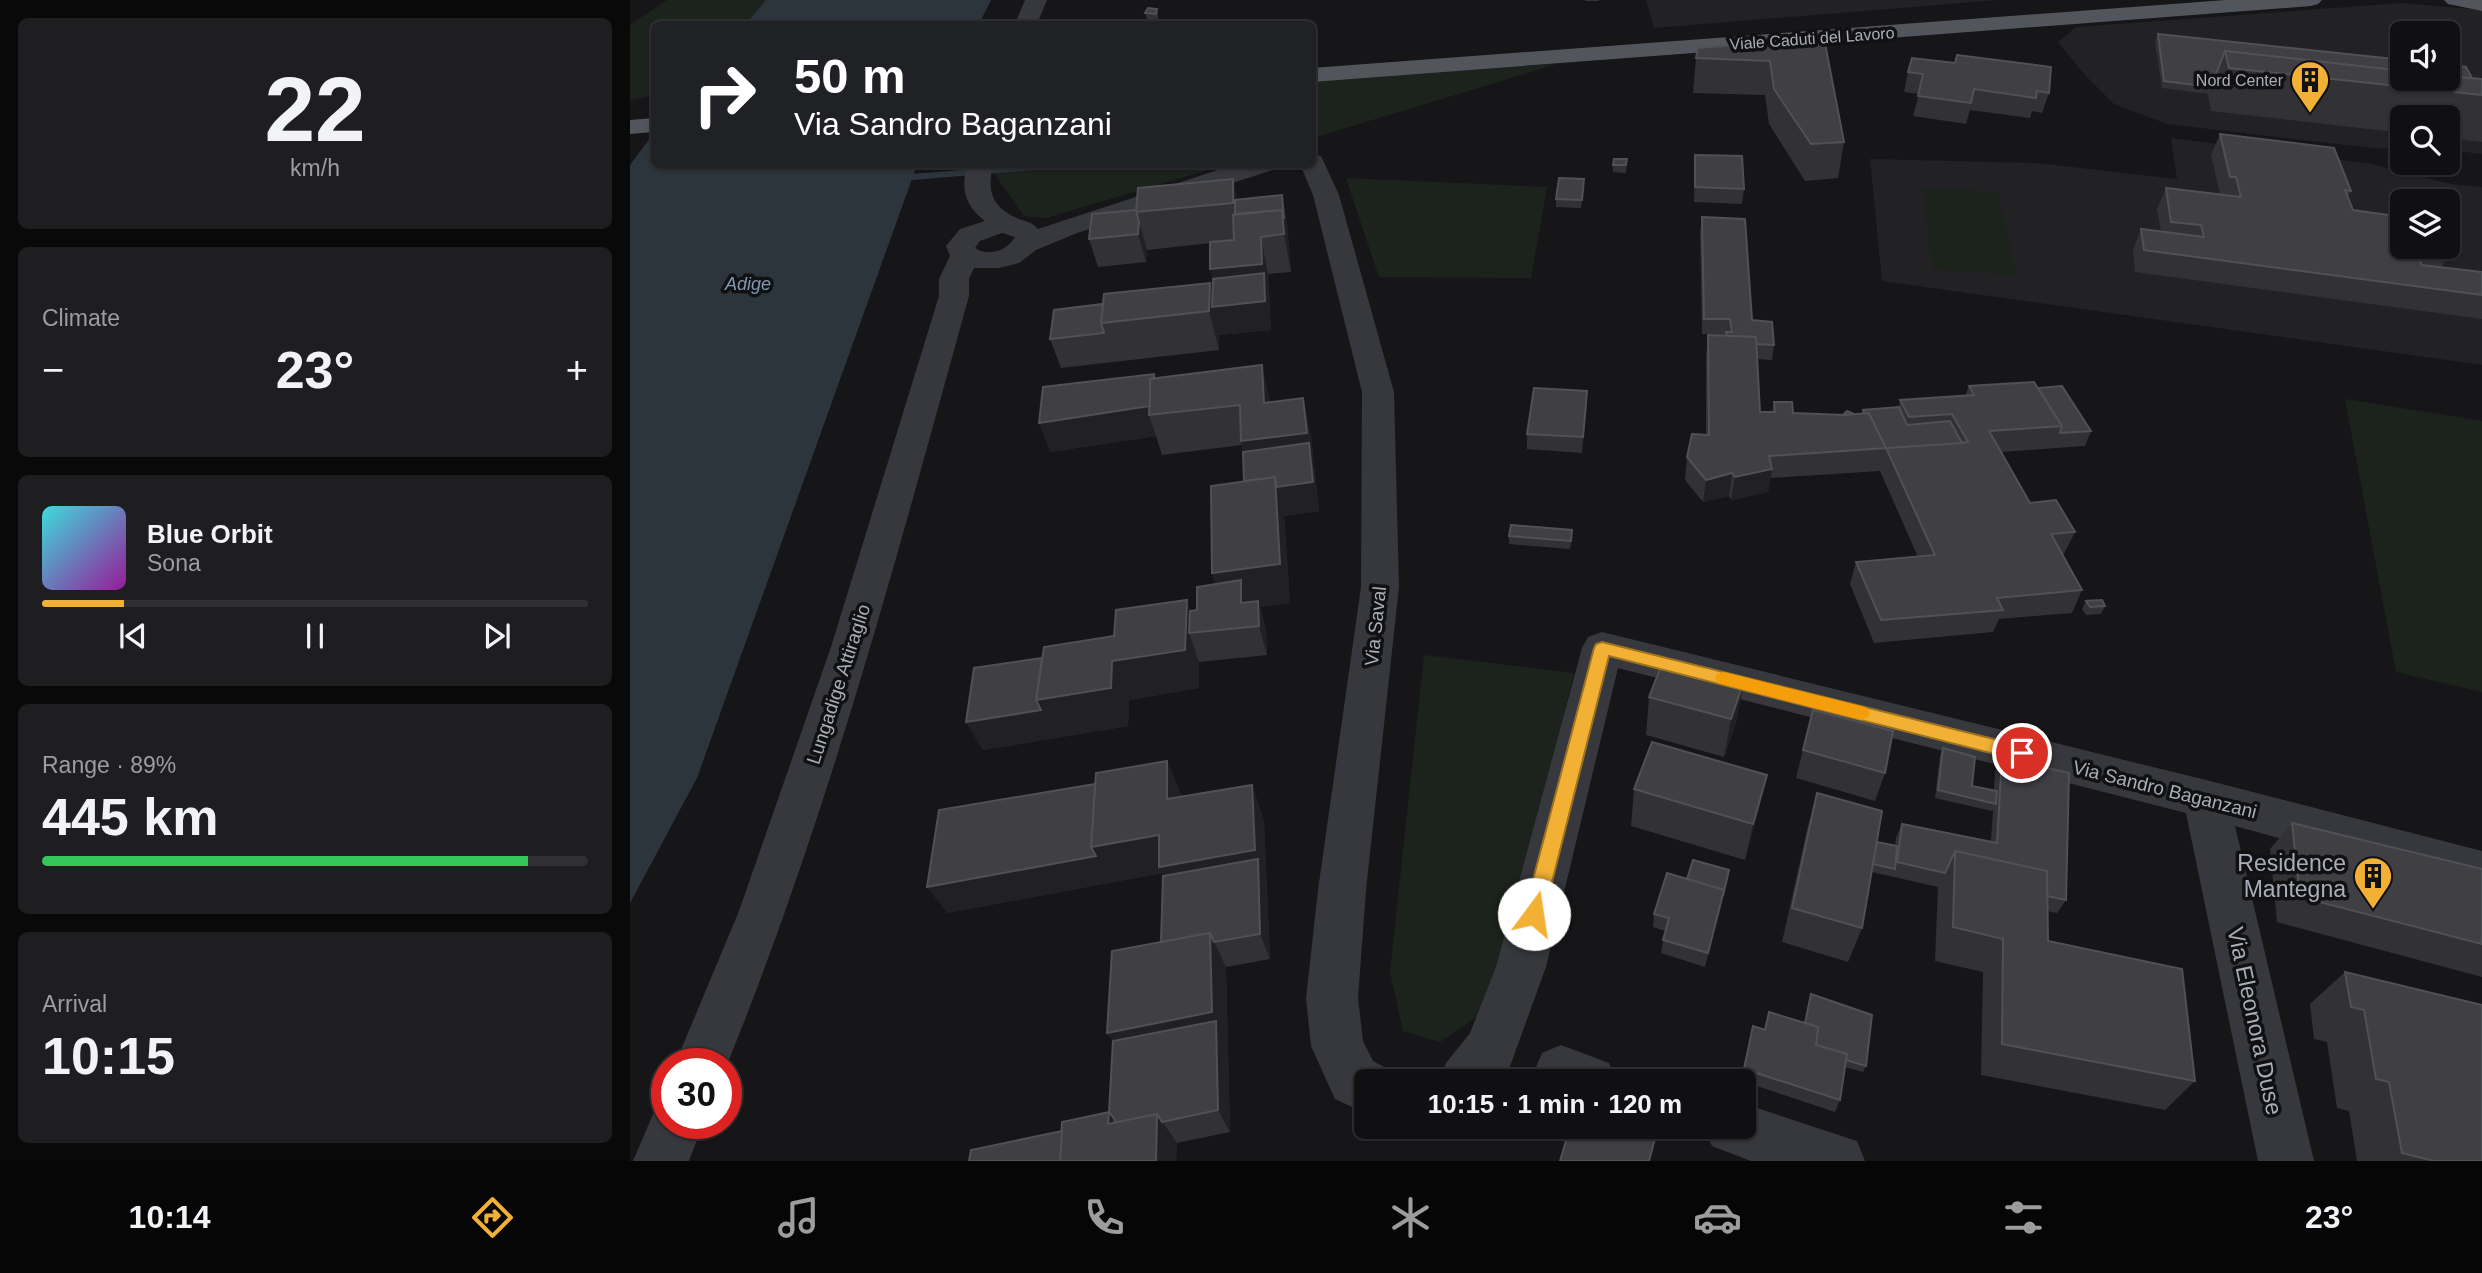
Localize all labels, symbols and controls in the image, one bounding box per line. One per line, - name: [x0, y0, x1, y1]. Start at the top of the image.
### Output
- map controls: [2390, 21, 2460, 259]
- button: sound: [2390, 21, 2460, 91]
- street label: Viale Caduti del Lavoro: [1729, 24, 1895, 53]
- icon: right: [679, 49, 770, 140]
- text: 50 m: [794, 49, 906, 103]
- text: 22: [264, 59, 366, 160]
- building icon: Nord Center: [2289, 59, 2331, 114]
- place label: Nord Center: [2196, 72, 2284, 89]
- button: search: [2390, 105, 2460, 175]
- text: Via Sandro Baganzani: [794, 106, 1112, 142]
- text: km/h: [290, 155, 340, 181]
- button: layers: [2390, 189, 2460, 259]
- water label: Adige: [724, 274, 771, 294]
- text: Climate: [42, 305, 120, 331]
- text: 23°: [276, 341, 354, 399]
- text: −: [42, 349, 64, 391]
- text: +: [566, 349, 588, 391]
- text: Blue Orbit: [147, 519, 273, 549]
- text: Sona: [147, 550, 201, 576]
- street label: Via Saval: [1361, 585, 1390, 667]
- street label: Lungadige Attiraglio: [803, 602, 874, 767]
- icon: previous: [114, 617, 152, 655]
- icon: pause: [296, 617, 334, 655]
- icon: next: [478, 617, 516, 655]
- pin: [1992, 723, 2052, 783]
- icon: arrive: [2003, 734, 2041, 772]
- text: Range · 89%: [42, 752, 176, 778]
- street label: Via Sandro Baganzani: [2071, 756, 2259, 823]
- text: 445 km: [42, 788, 218, 846]
- place label: Residence Mantegna: [2237, 850, 2346, 902]
- building icon: Residence Mantegna: [2352, 855, 2394, 910]
- position arrow: [1497, 877, 1571, 951]
- street label: Via Eleonora Duse: [2222, 925, 2288, 1117]
- text: Arrival: [42, 991, 107, 1017]
- text: 10:15: [42, 1027, 175, 1085]
- speed limit sign: 30: [651, 1048, 742, 1139]
- text: 10:15 · 1 min · 120 m: [1428, 1089, 1682, 1119]
- icon: directions: [468, 1193, 517, 1242]
- icon: music: [774, 1193, 823, 1242]
- icon: phone: [1080, 1193, 1129, 1242]
- icon: climate: [1386, 1193, 1435, 1242]
- icon: car: [1693, 1193, 1742, 1242]
- icon: filters: [1999, 1193, 2048, 1242]
- text: 10:14: [129, 1199, 210, 1235]
- text: 23°: [2305, 1199, 2353, 1235]

